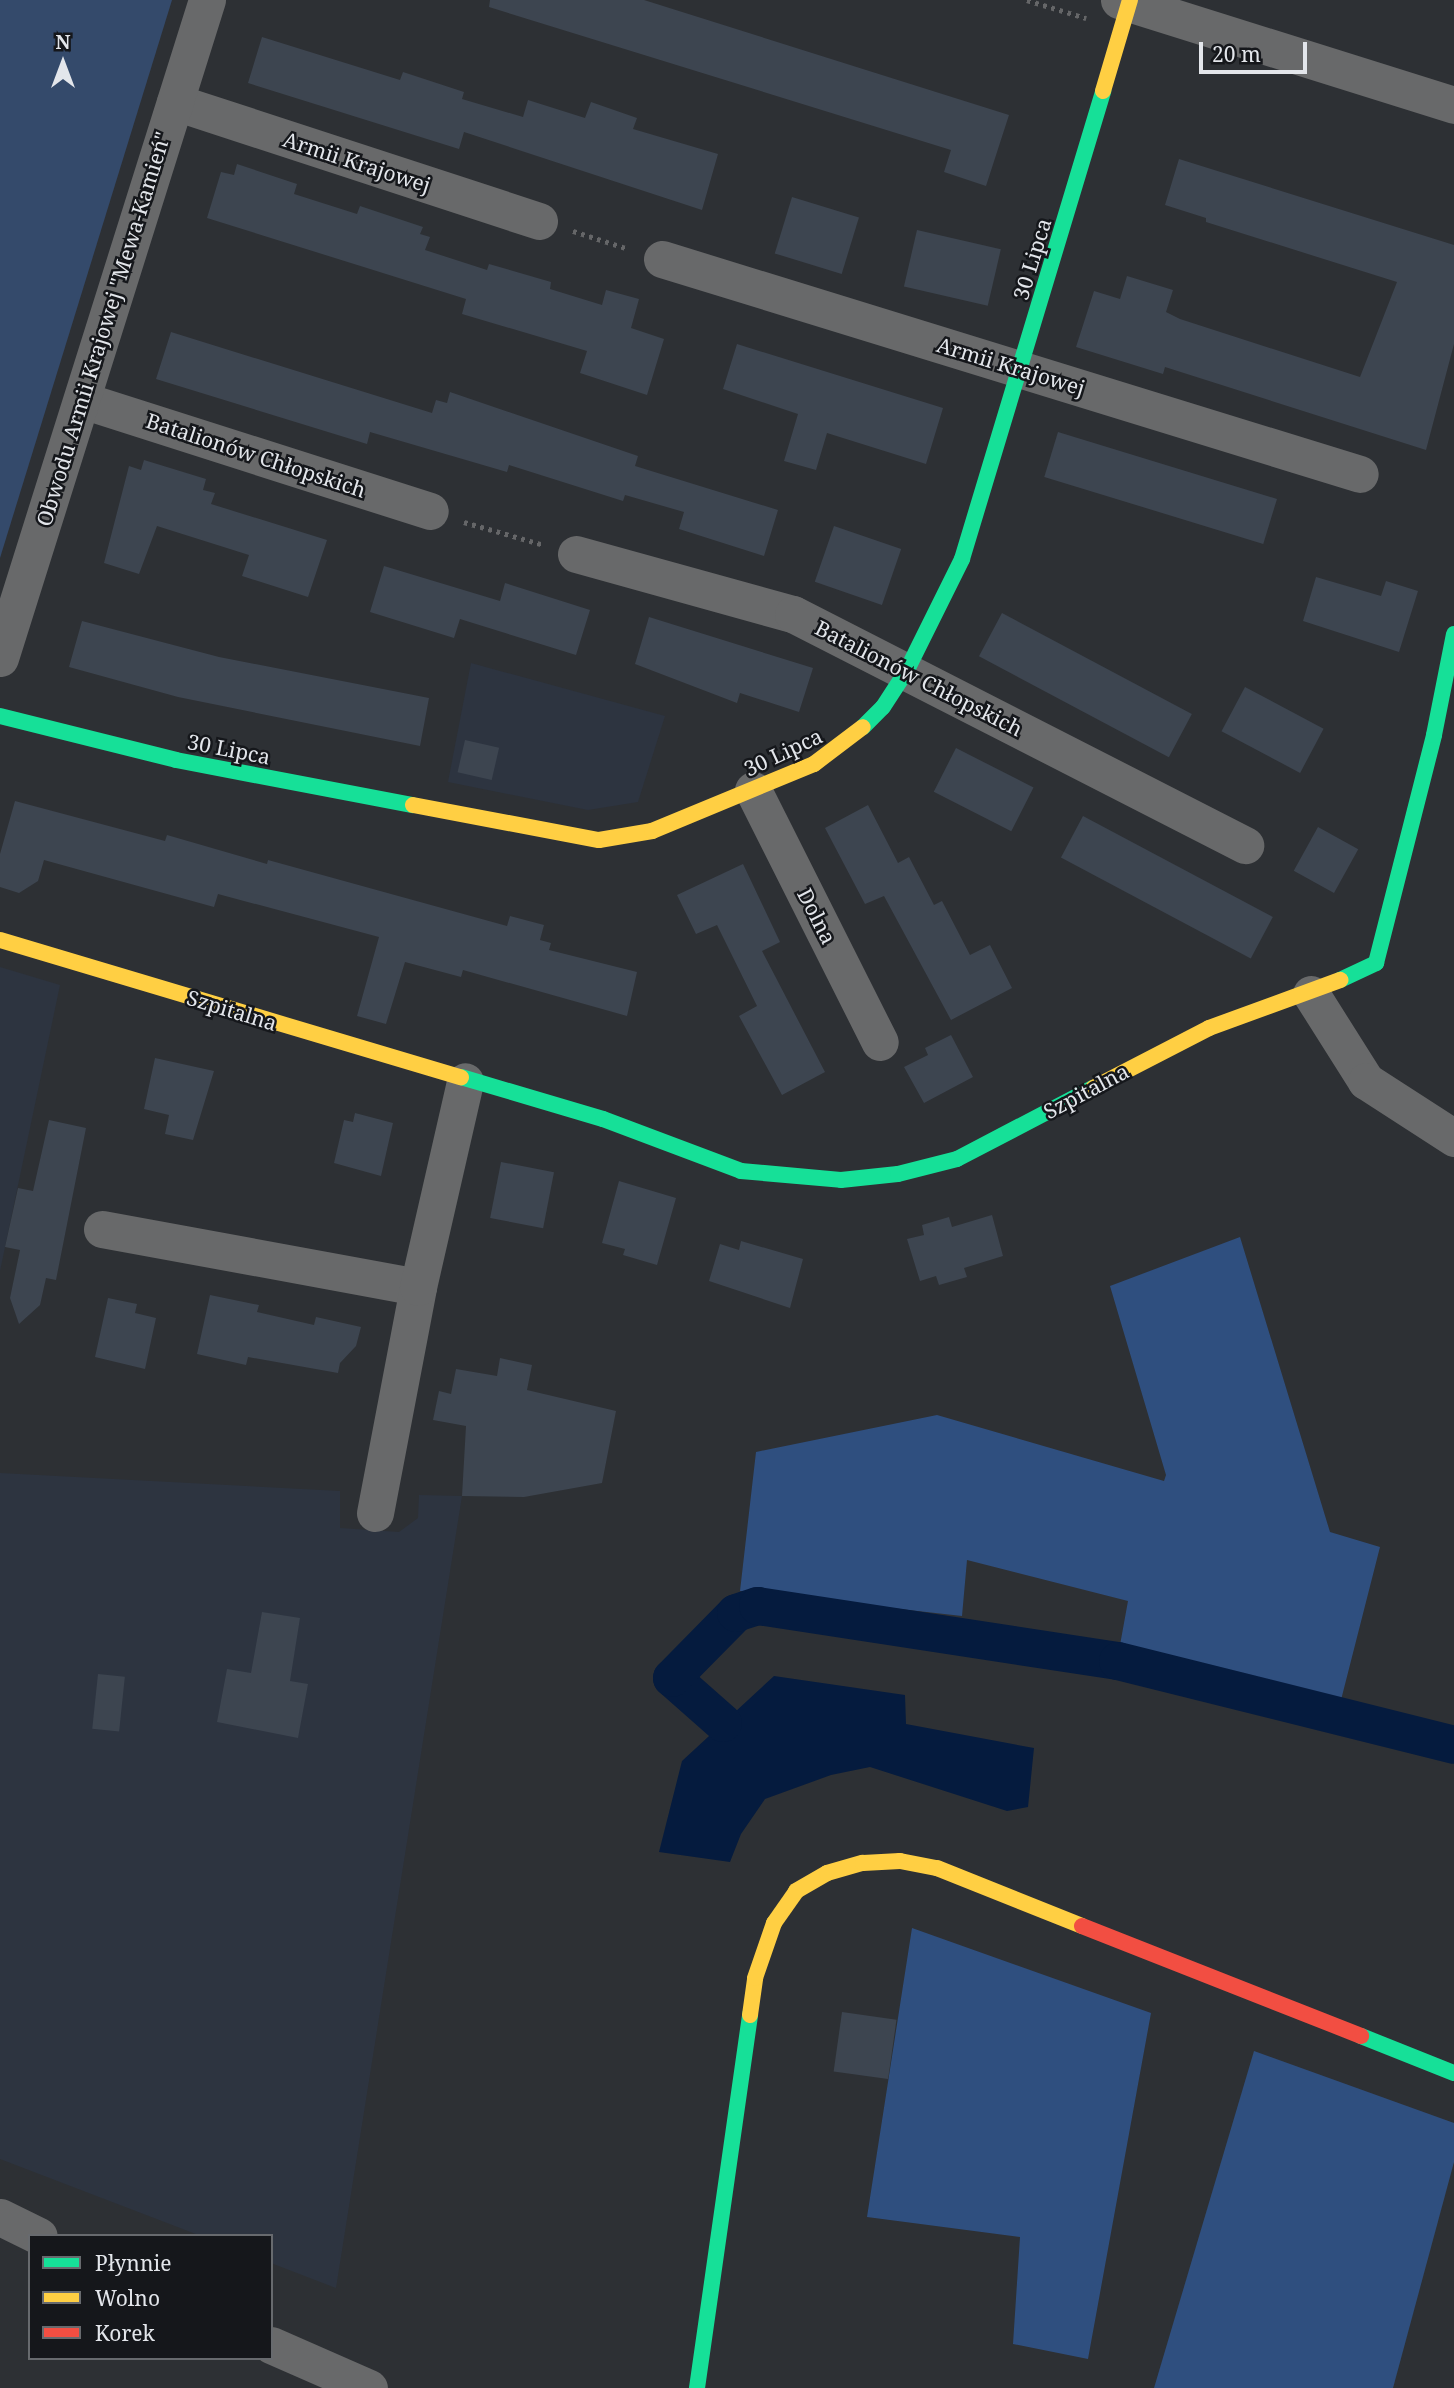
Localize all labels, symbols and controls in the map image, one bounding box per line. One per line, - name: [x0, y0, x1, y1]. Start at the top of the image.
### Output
- north arrow: [28, 28, 98, 98]
- scale bar: [1202, 28, 1310, 72]
- text: N: [56, 29, 70, 55]
- text: 20 m: [1212, 40, 1261, 68]
- street label: Armii Krajowej: [280, 126, 434, 198]
- street label: Obwodu Armii Krajowej "Mewa-Kamień": [31, 129, 175, 529]
- street label: 30 Lipca: [1008, 215, 1056, 303]
- street label: Armii Krajowej: [934, 332, 1088, 400]
- street label: Batalionów Chłopskich: [143, 408, 369, 502]
- street label: Batalionów Chłopskich: [811, 615, 1027, 741]
- street label: 30 Lipca: [740, 723, 826, 781]
- street label: 30 Lipca: [185, 729, 273, 769]
- street label: Dolna: [792, 884, 842, 948]
- street label: Szpitalna: [184, 984, 280, 1036]
- street label: Szpitalna: [1039, 1058, 1133, 1124]
- legend: [28, 2234, 273, 2360]
- text: Płynnie: [95, 2249, 171, 2277]
- text: Wolno: [95, 2284, 160, 2312]
- text: Korek: [95, 2319, 155, 2347]

